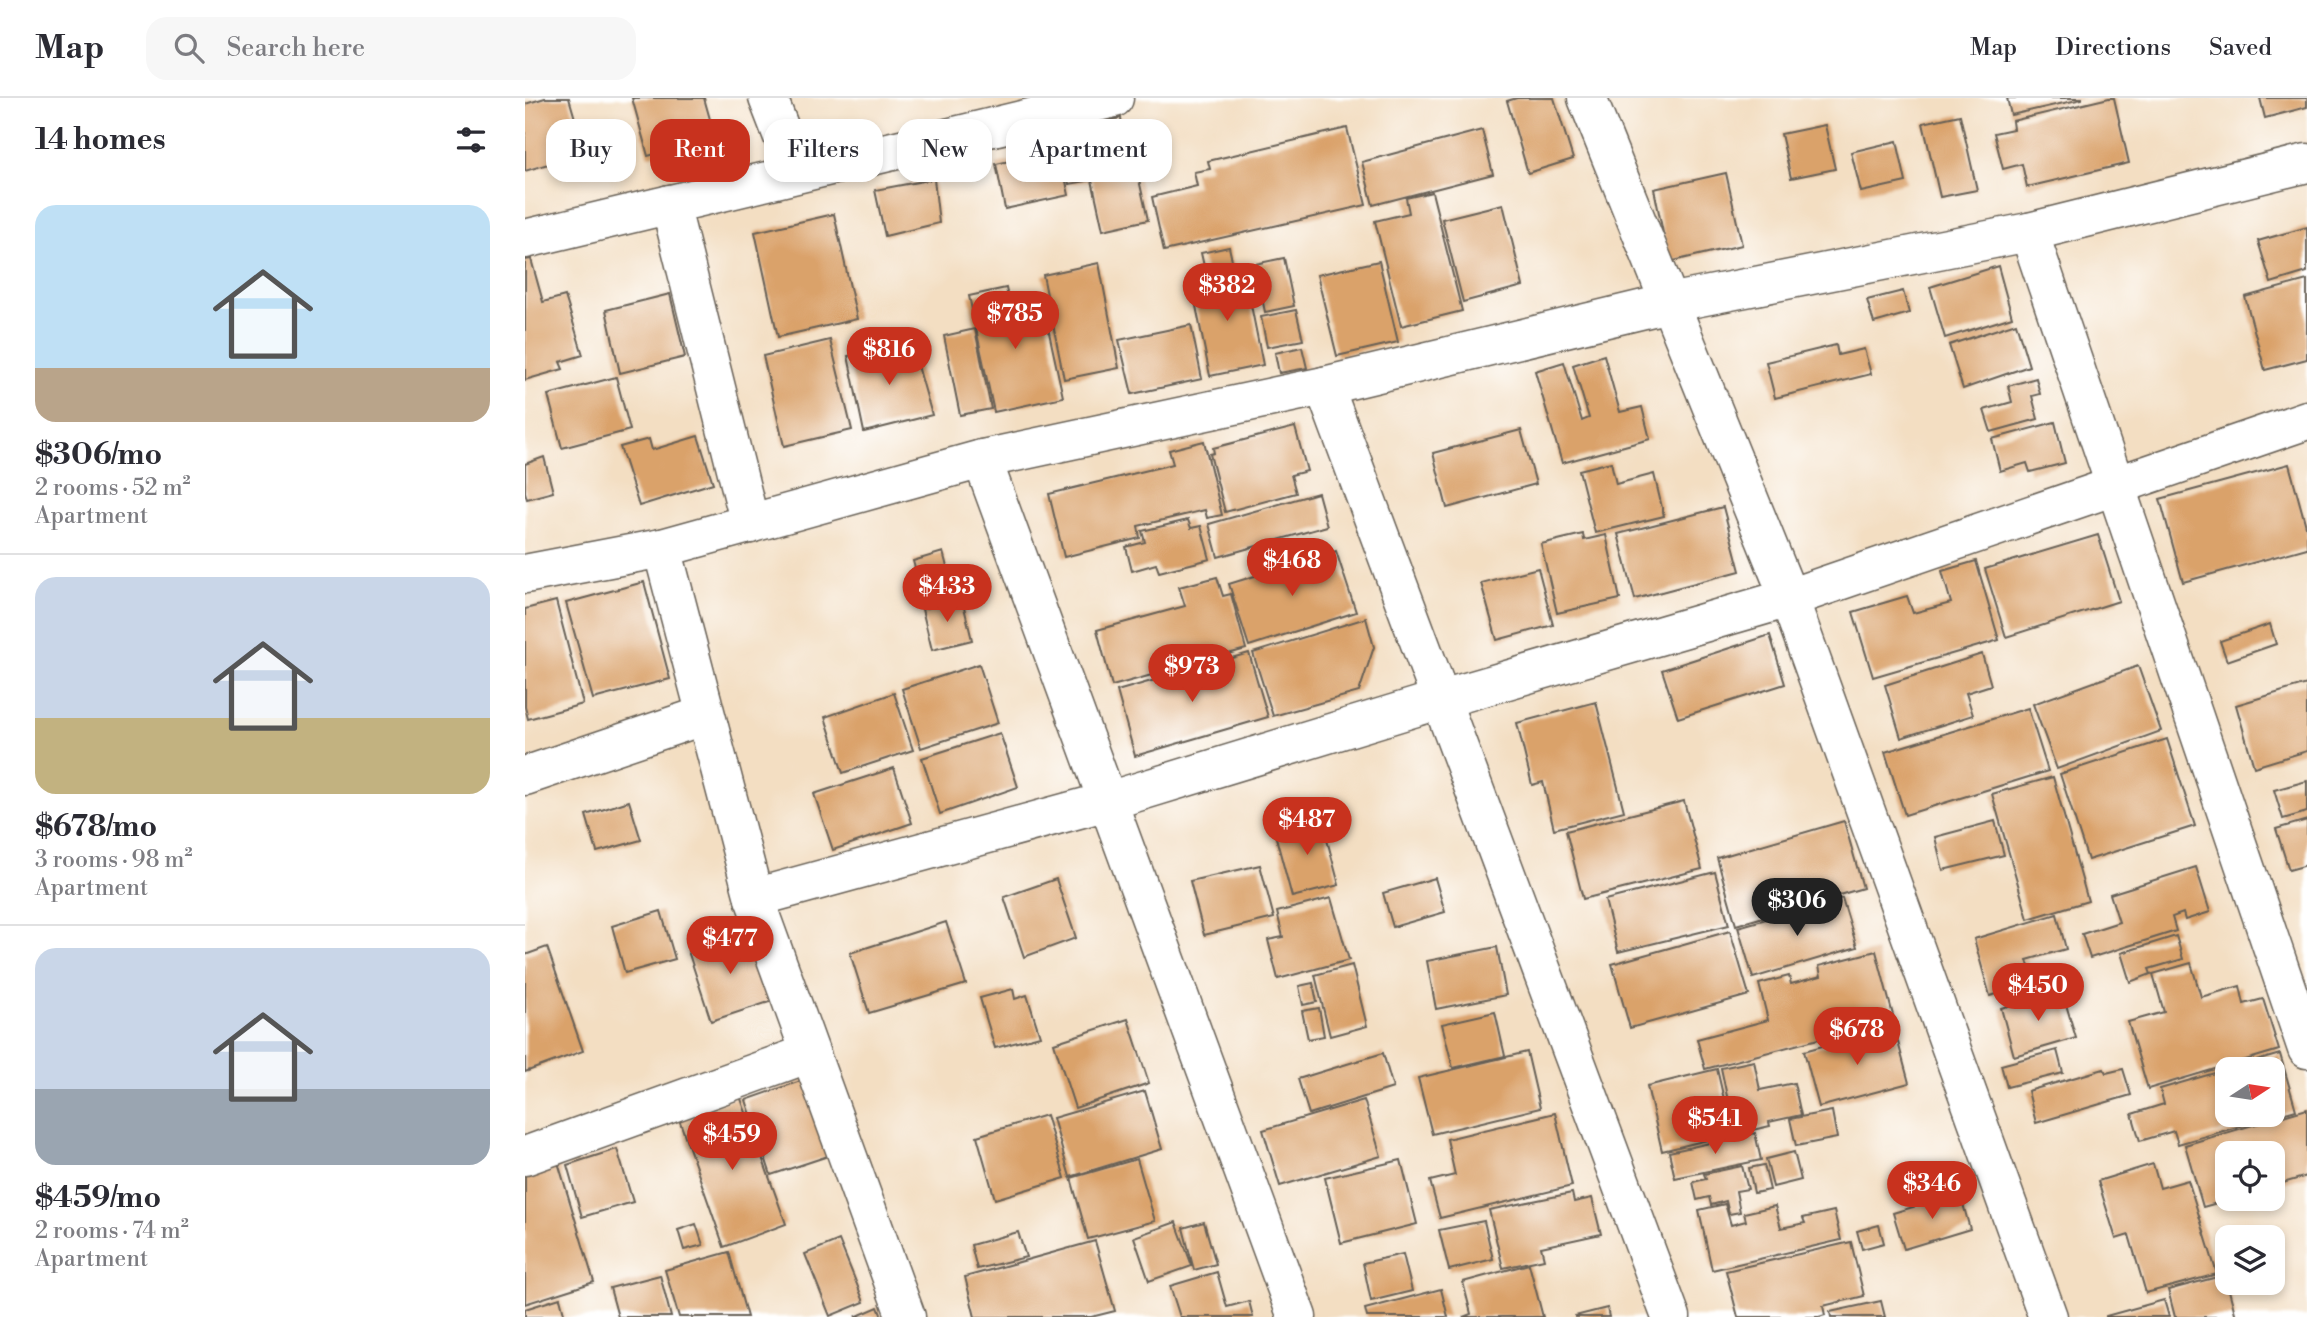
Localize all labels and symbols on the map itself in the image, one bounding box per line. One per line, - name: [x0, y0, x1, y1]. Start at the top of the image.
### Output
- pin: $382: [1186, 264, 1268, 323]
- pin: $785: [974, 292, 1056, 351]
- pin: $816: [848, 328, 930, 387]
- pin: $468: [1251, 538, 1333, 598]
- pin: $433: [906, 564, 988, 624]
- pin: $973: [1151, 644, 1233, 704]
- pin: $487: [1266, 798, 1348, 857]
- pin: $306: [1756, 878, 1838, 938]
- pin: $477: [689, 916, 771, 976]
- pin: $450: [1997, 964, 2079, 1023]
- pin: $678: [1816, 1007, 1898, 1067]
- north arrow: [2215, 1057, 2285, 1127]
- pin: $541: [1674, 1096, 1756, 1156]
- pin: $459: [691, 1112, 773, 1172]
- pin: $346: [1891, 1162, 1973, 1221]

